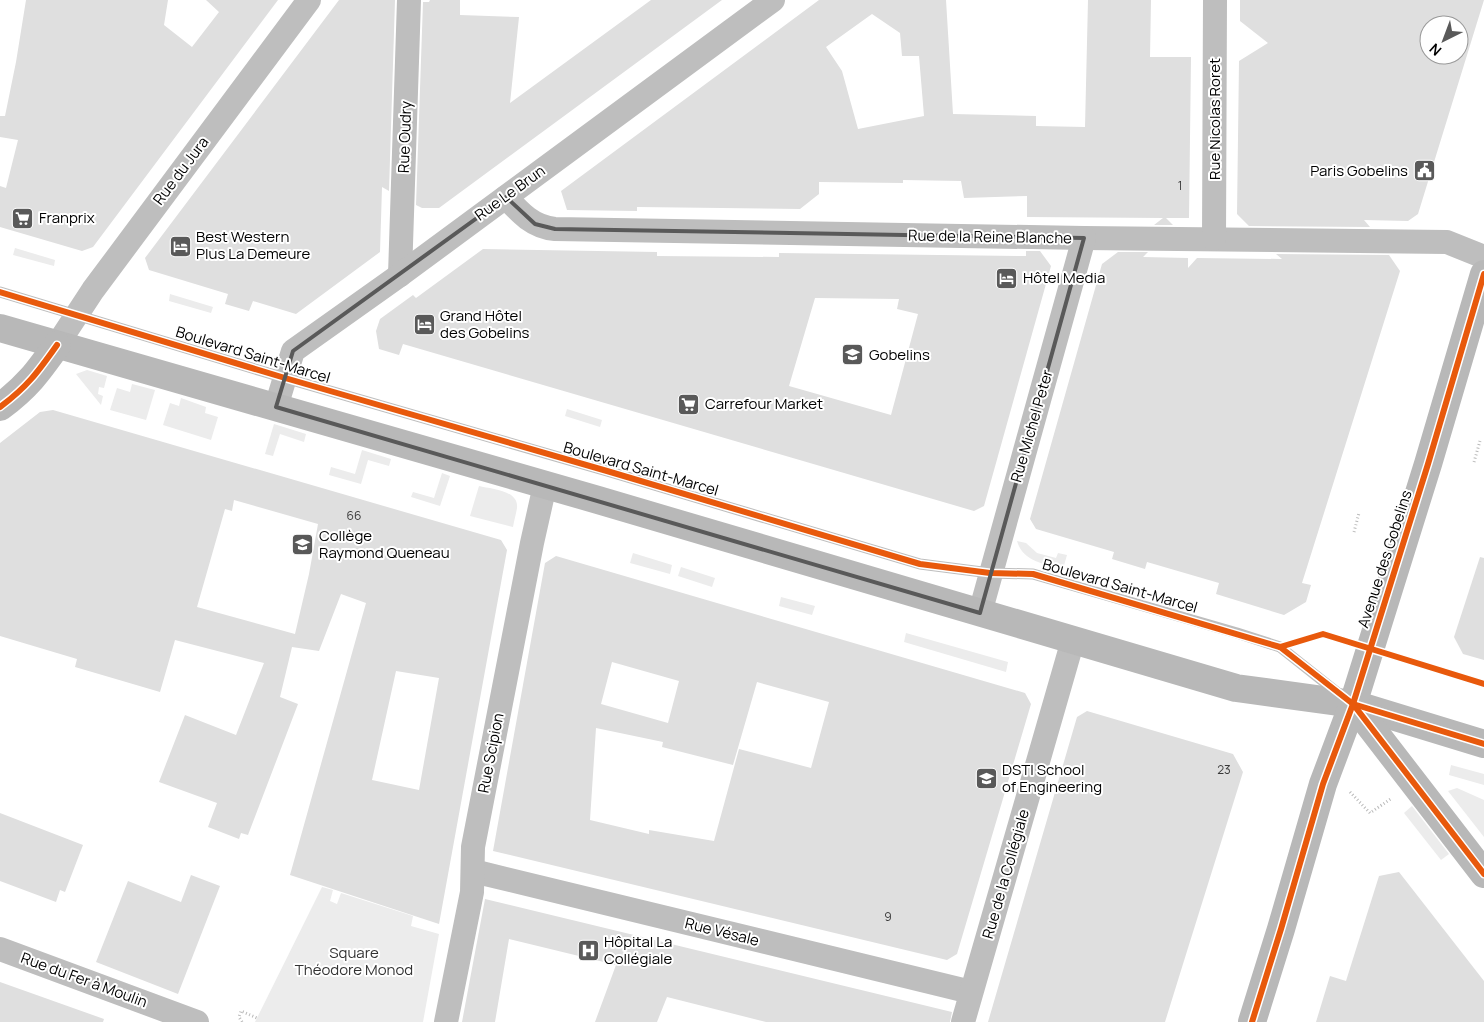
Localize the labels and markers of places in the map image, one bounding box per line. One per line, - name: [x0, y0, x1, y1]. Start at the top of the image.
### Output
- public building icon: Paris Gobelins: [1412, 159, 1436, 183]
- place label: Paris Gobelins: [1310, 160, 1408, 181]
- supermarket icon: Franprix: [11, 206, 35, 230]
- place label: Franprix: [39, 207, 95, 228]
- place label: Best Western Plus La Demeure: [196, 226, 311, 264]
- hotel icon: Best Western Plus La Demeure: [168, 234, 192, 258]
- hotel icon: Hôtel Media: [995, 266, 1019, 290]
- place label: Hôtel Media: [1023, 267, 1105, 288]
- place label: Grand Hôtel des Gobelins: [440, 305, 530, 343]
- hotel icon: Grand Hôtel des Gobelins: [412, 313, 436, 337]
- school or university icon: Gobelins: [841, 343, 865, 367]
- place label: Gobelins: [869, 344, 930, 365]
- supermarket icon: Carrefour Market: [677, 392, 701, 416]
- place label: Carrefour Market: [705, 393, 823, 414]
- place label: Collège Raymond Queneau: [319, 525, 450, 563]
- school or university icon: Collège Raymond Queneau: [291, 533, 315, 557]
- place label: DSTI School of Engineering: [1002, 759, 1102, 797]
- school or university icon: DSTI School of Engineering: [974, 767, 998, 791]
- place label: Hôpital La Collégiale: [604, 931, 673, 969]
- hospital icon: Hôpital La Collégiale: [576, 939, 600, 963]

